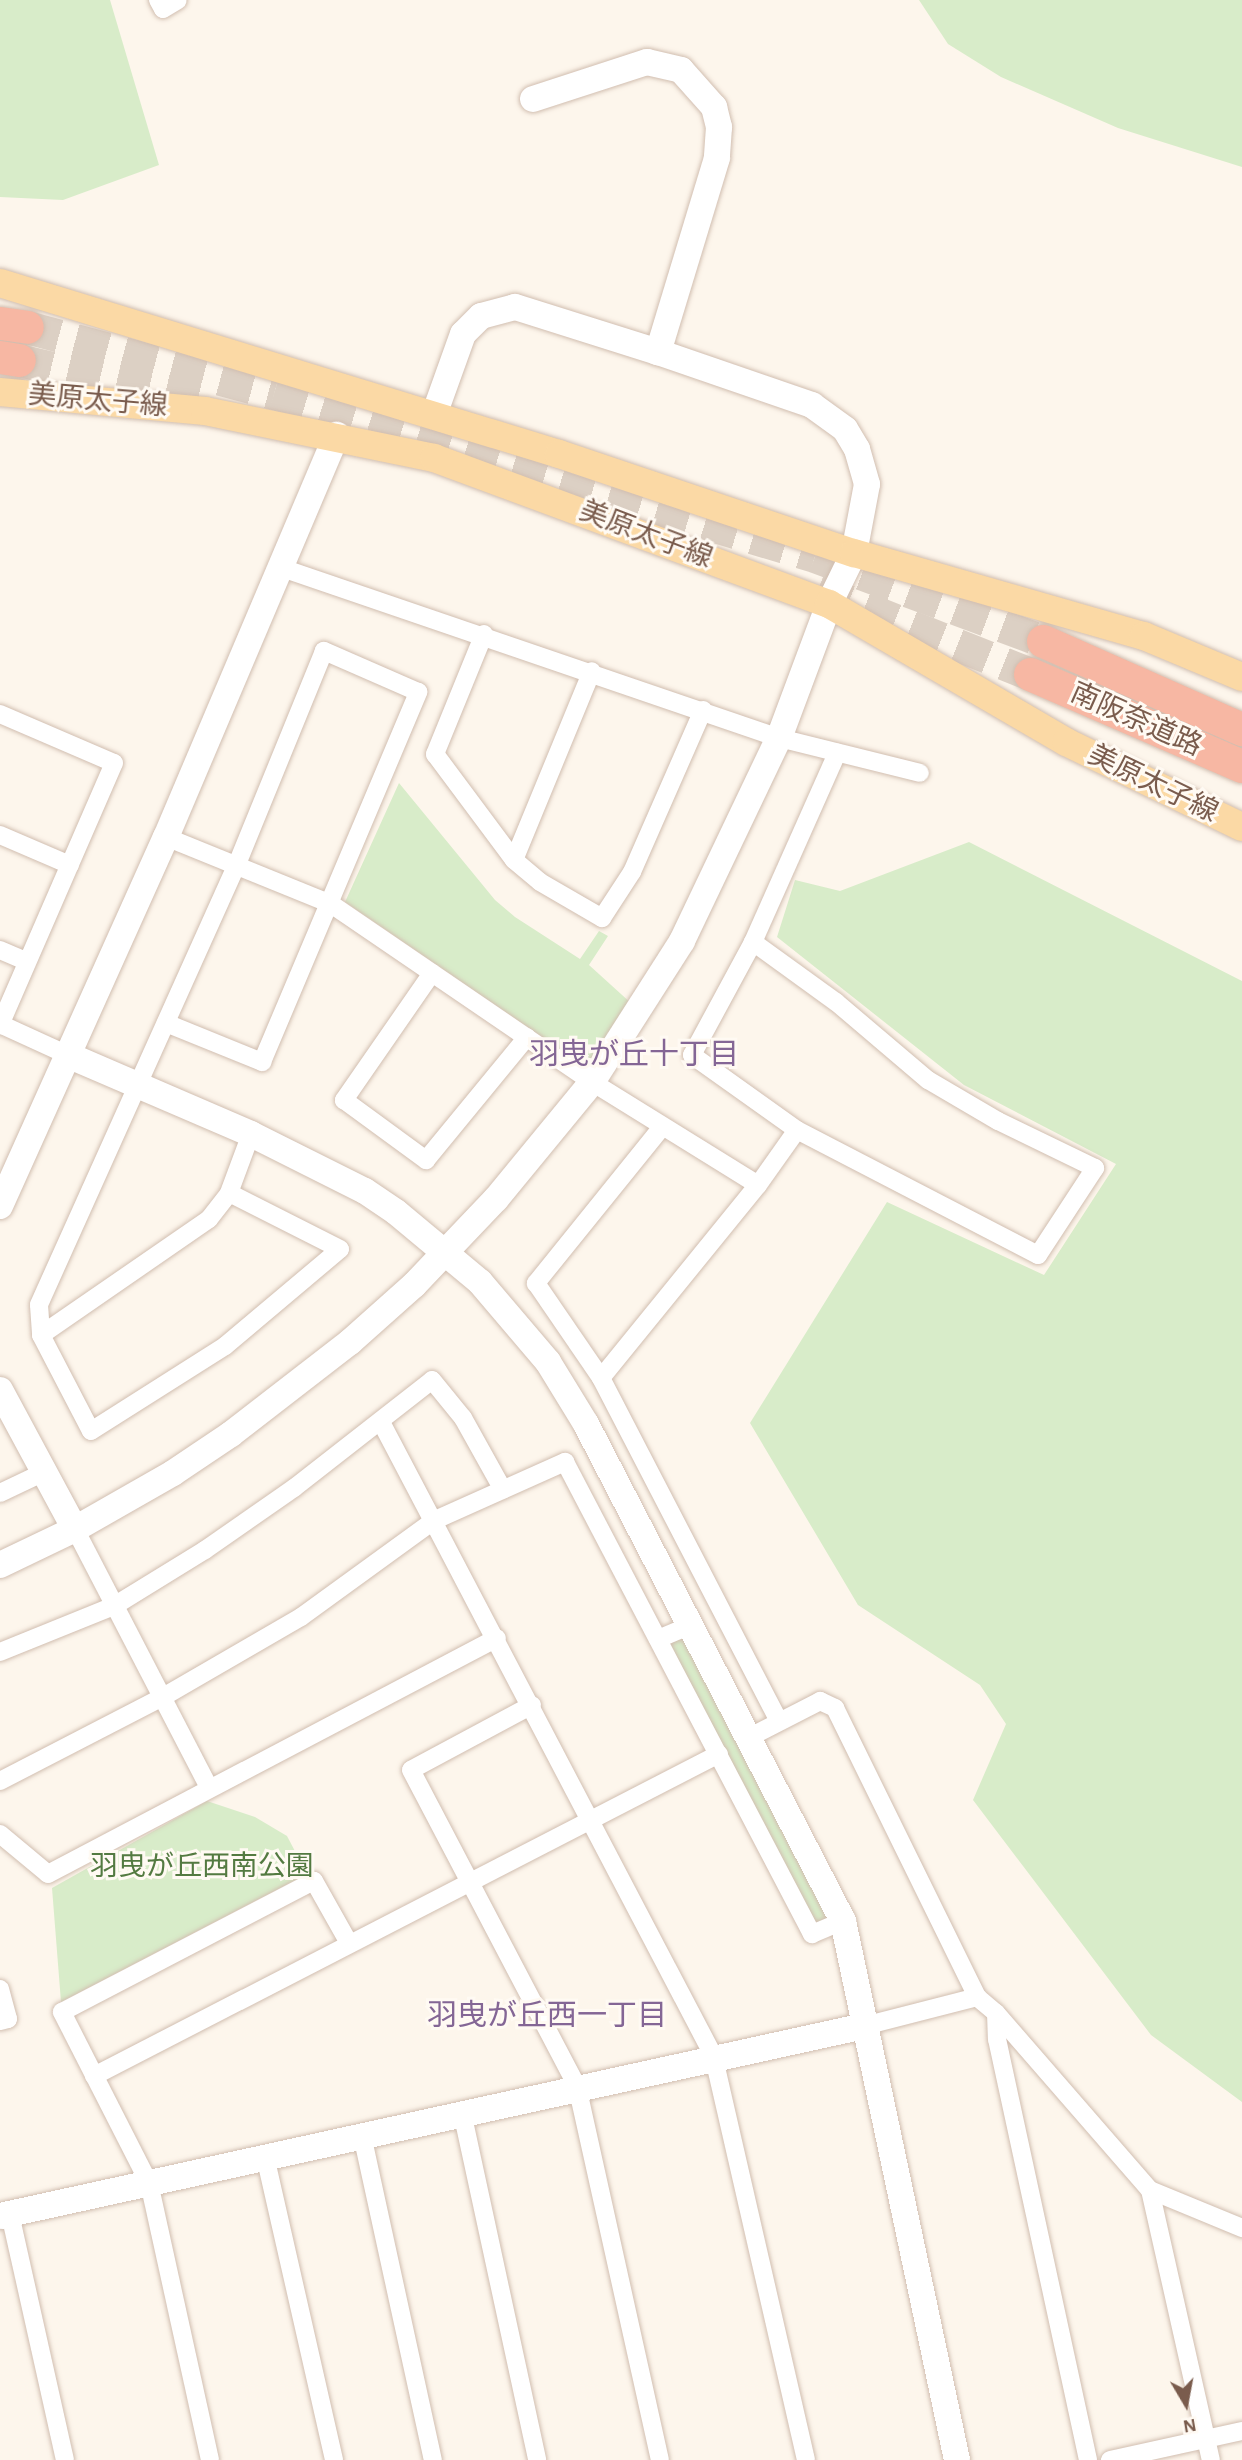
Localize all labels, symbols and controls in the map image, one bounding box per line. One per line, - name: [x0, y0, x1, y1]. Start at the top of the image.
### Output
- street label: 美原太子線: [27, 378, 169, 424]
- street label: 美原太子線: [575, 494, 717, 576]
- street label: 南阪奈道路: [1065, 676, 1207, 764]
- street label: 美原太子線: [1083, 738, 1223, 830]
- district label: 羽曳が丘十丁目: [529, 1037, 739, 1073]
- park label: 羽曳が丘西南公園: [90, 1850, 314, 1884]
- district label: 羽曳が丘西一丁目: [427, 1998, 667, 2034]
- north arrow: [1151, 2369, 1221, 2439]
- text: N: [1182, 2415, 1198, 2436]

